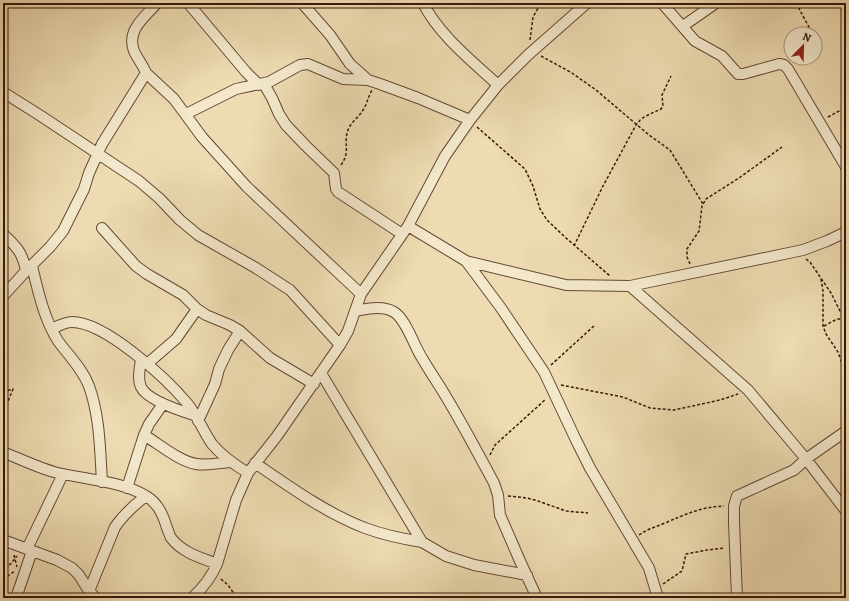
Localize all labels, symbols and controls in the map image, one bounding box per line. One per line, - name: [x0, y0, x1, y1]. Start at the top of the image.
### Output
- north arrow: [783, 26, 823, 66]
- text: N: [800, 29, 813, 46]

